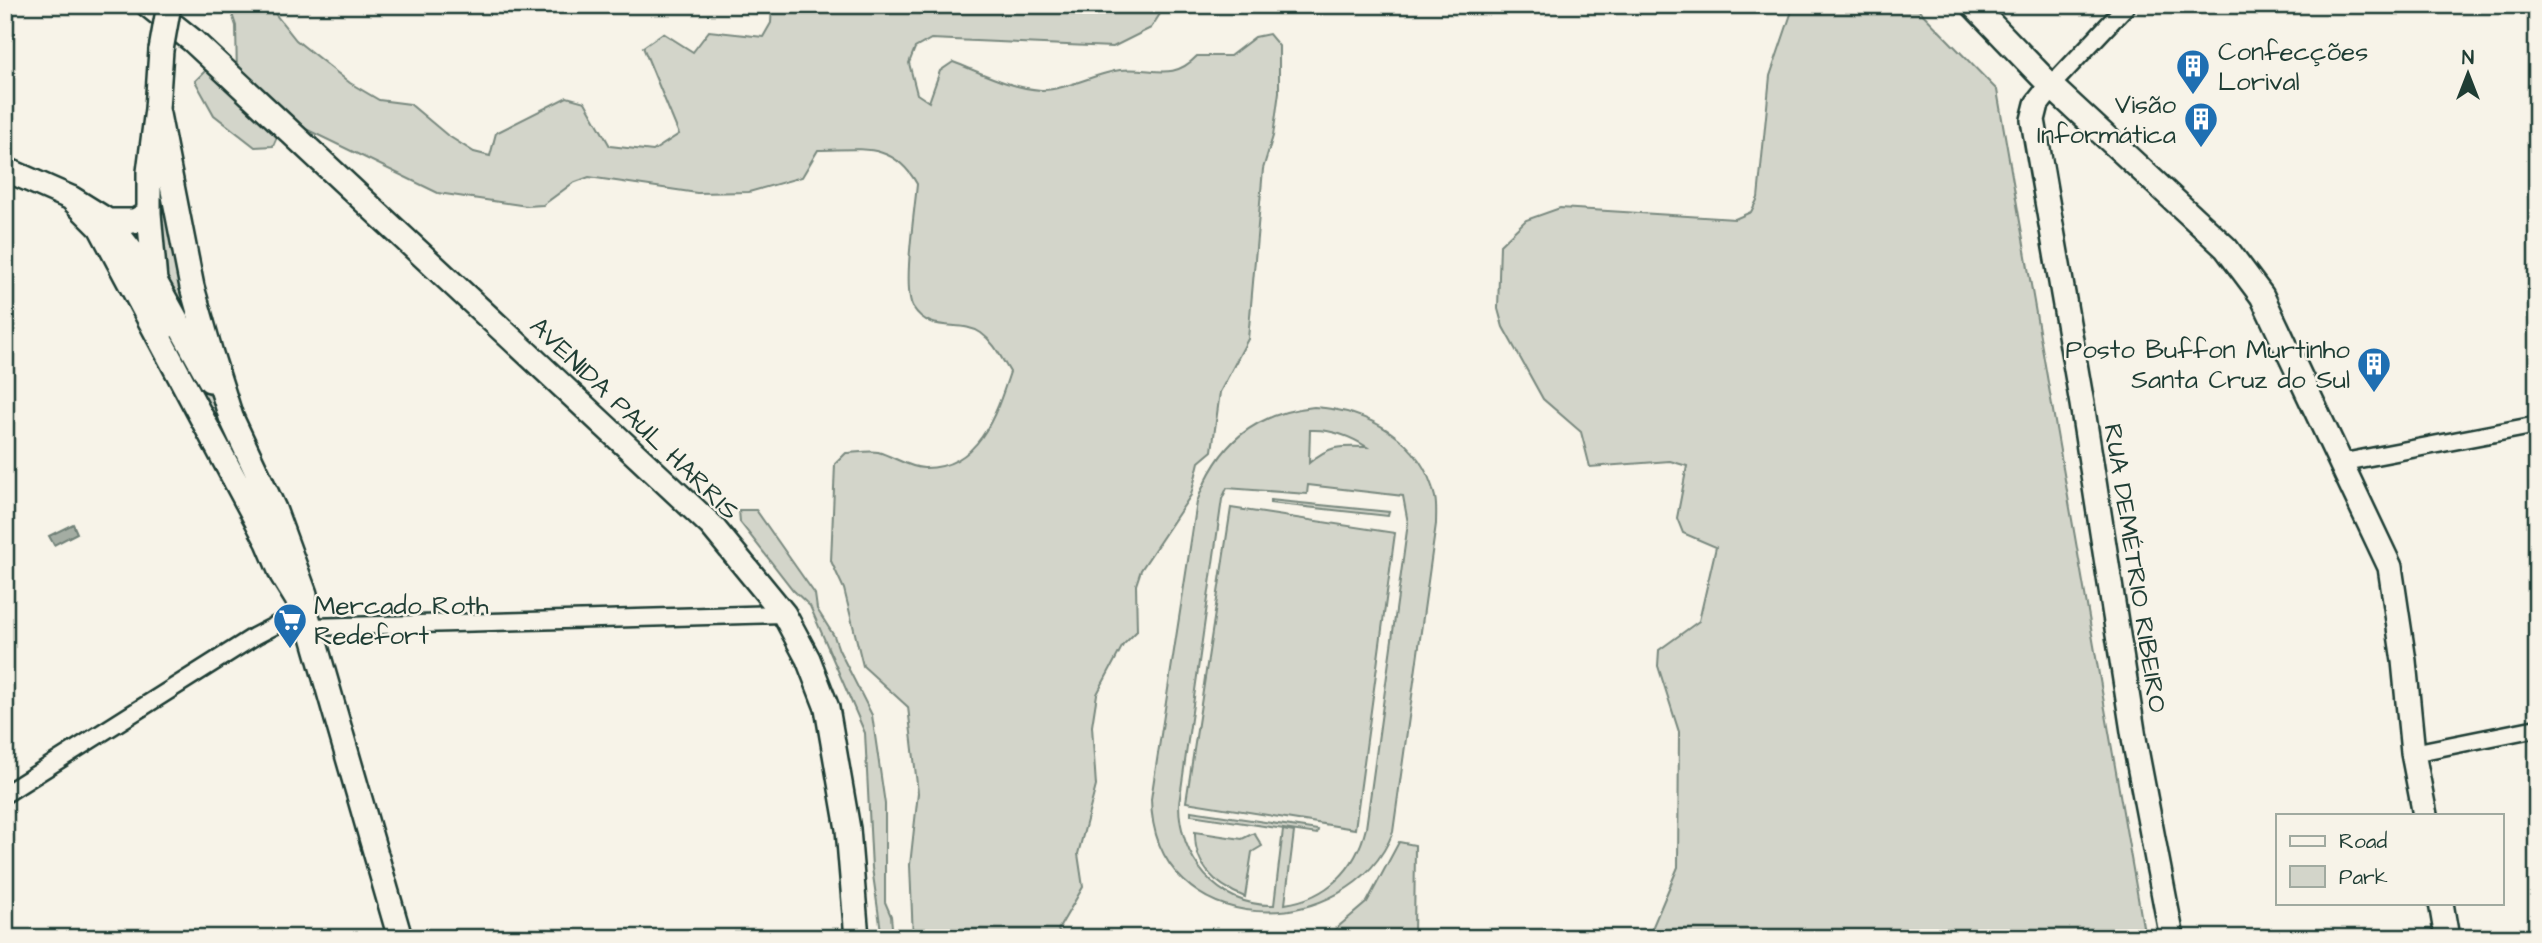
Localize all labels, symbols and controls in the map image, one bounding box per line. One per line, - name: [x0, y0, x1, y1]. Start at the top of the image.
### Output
- place label: Confecções Lorival: [2218, 34, 2368, 100]
- north arrow: [2434, 38, 2504, 108]
- text: N: [2462, 45, 2474, 72]
- building icon: Confecções Lorival: [2174, 47, 2212, 96]
- place label: Visão Informática: [2037, 87, 2176, 153]
- building icon: Visão Informática: [2182, 100, 2220, 149]
- street label: AVENIDA PAUL HARRIS: [521, 309, 747, 529]
- place label: Posto Buffon Murtinho Santa Cruz do Sul: [2066, 332, 2350, 398]
- building icon: Posto Buffon Murtinho Santa Cruz do Sul: [2355, 345, 2393, 394]
- street label: RUA DEMÉTRIO RIBEIRO: [2094, 421, 2176, 715]
- place label: Mercado Roth Redefort: [314, 588, 489, 654]
- supermarket icon: Mercado Roth Redefort: [271, 601, 309, 650]
- legend: [2276, 814, 2504, 904]
- text: Road: [2339, 827, 2387, 856]
- text: Park: [2339, 863, 2388, 892]

